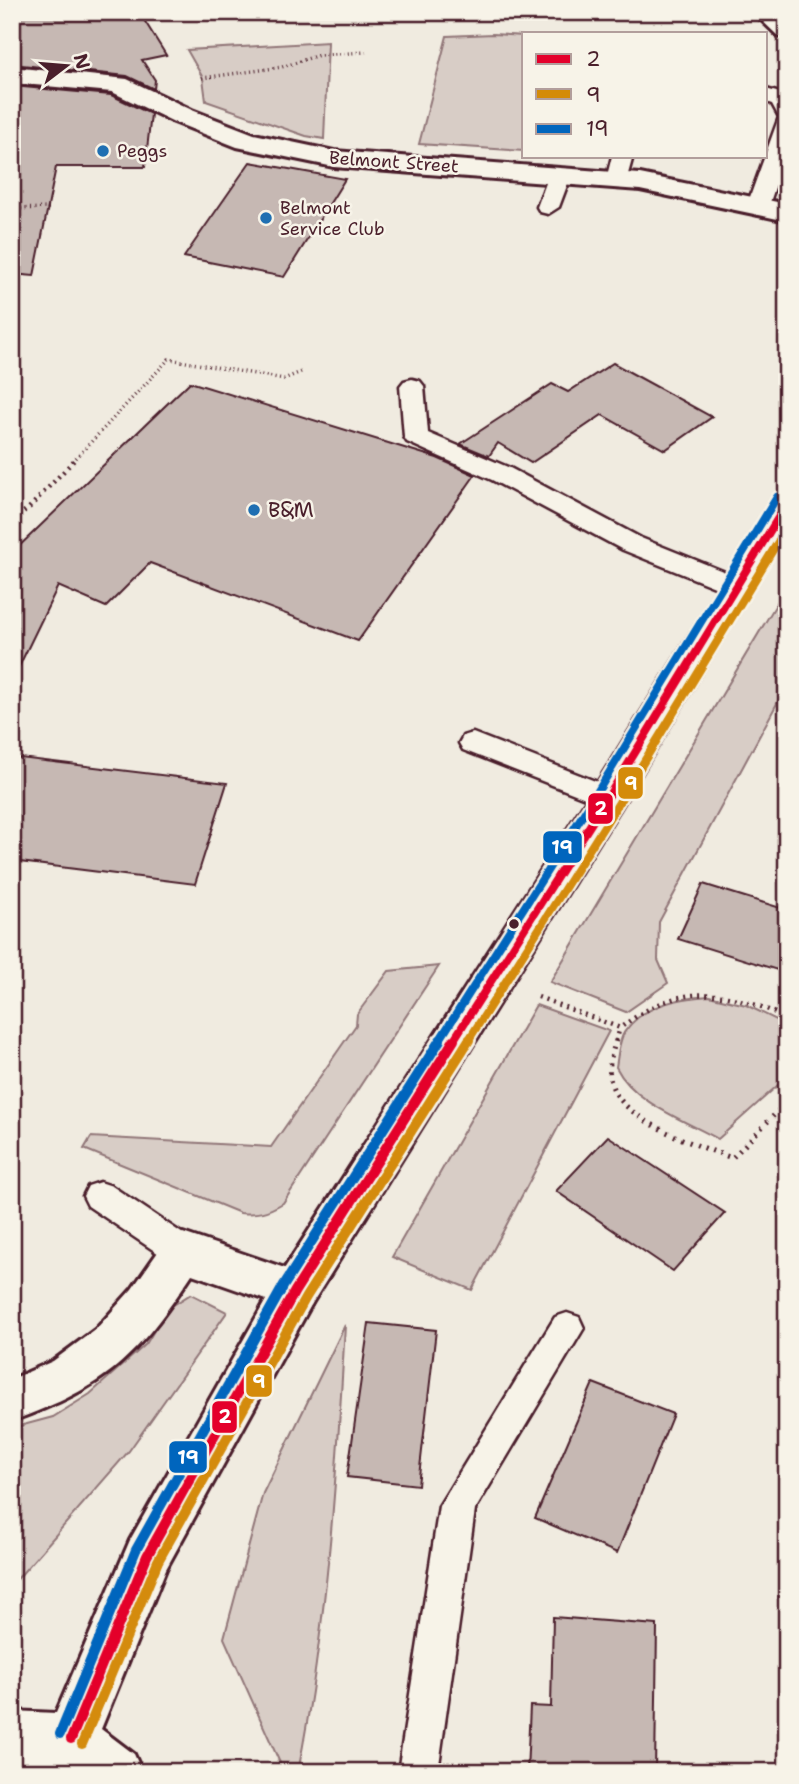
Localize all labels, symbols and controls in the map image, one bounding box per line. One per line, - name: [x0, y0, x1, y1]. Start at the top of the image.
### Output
- north arrow: [32, 32, 102, 102]
- legend: [522, 32, 768, 158]
- text: 2: [586, 45, 601, 73]
- text: N: [68, 51, 96, 72]
- text: 9: [586, 81, 601, 109]
- text: 19: [586, 115, 609, 143]
- place label: Peggs: [117, 139, 167, 163]
- marker: Peggs: [95, 143, 111, 159]
- street label: Belmont Street: [328, 145, 460, 179]
- place label: Belmont Service Club: [280, 196, 385, 241]
- marker: Belmont Service Club: [258, 210, 274, 226]
- place label: B&M: [268, 496, 314, 524]
- marker: B&M: [246, 502, 262, 518]
- line badge: 9: [617, 766, 644, 800]
- text: 9: [624, 771, 638, 796]
- line badge: 2: [587, 792, 614, 825]
- text: 2: [594, 796, 608, 821]
- line badge: 19: [542, 830, 583, 864]
- text: 19: [551, 835, 573, 860]
- unlabelled marker: [507, 917, 521, 931]
- line badge: 9: [245, 1364, 273, 1398]
- text: 9: [252, 1369, 266, 1394]
- line badge: 2: [211, 1400, 238, 1434]
- text: 2: [218, 1404, 232, 1429]
- line badge: 19: [168, 1440, 208, 1474]
- text: 19: [177, 1445, 199, 1470]

